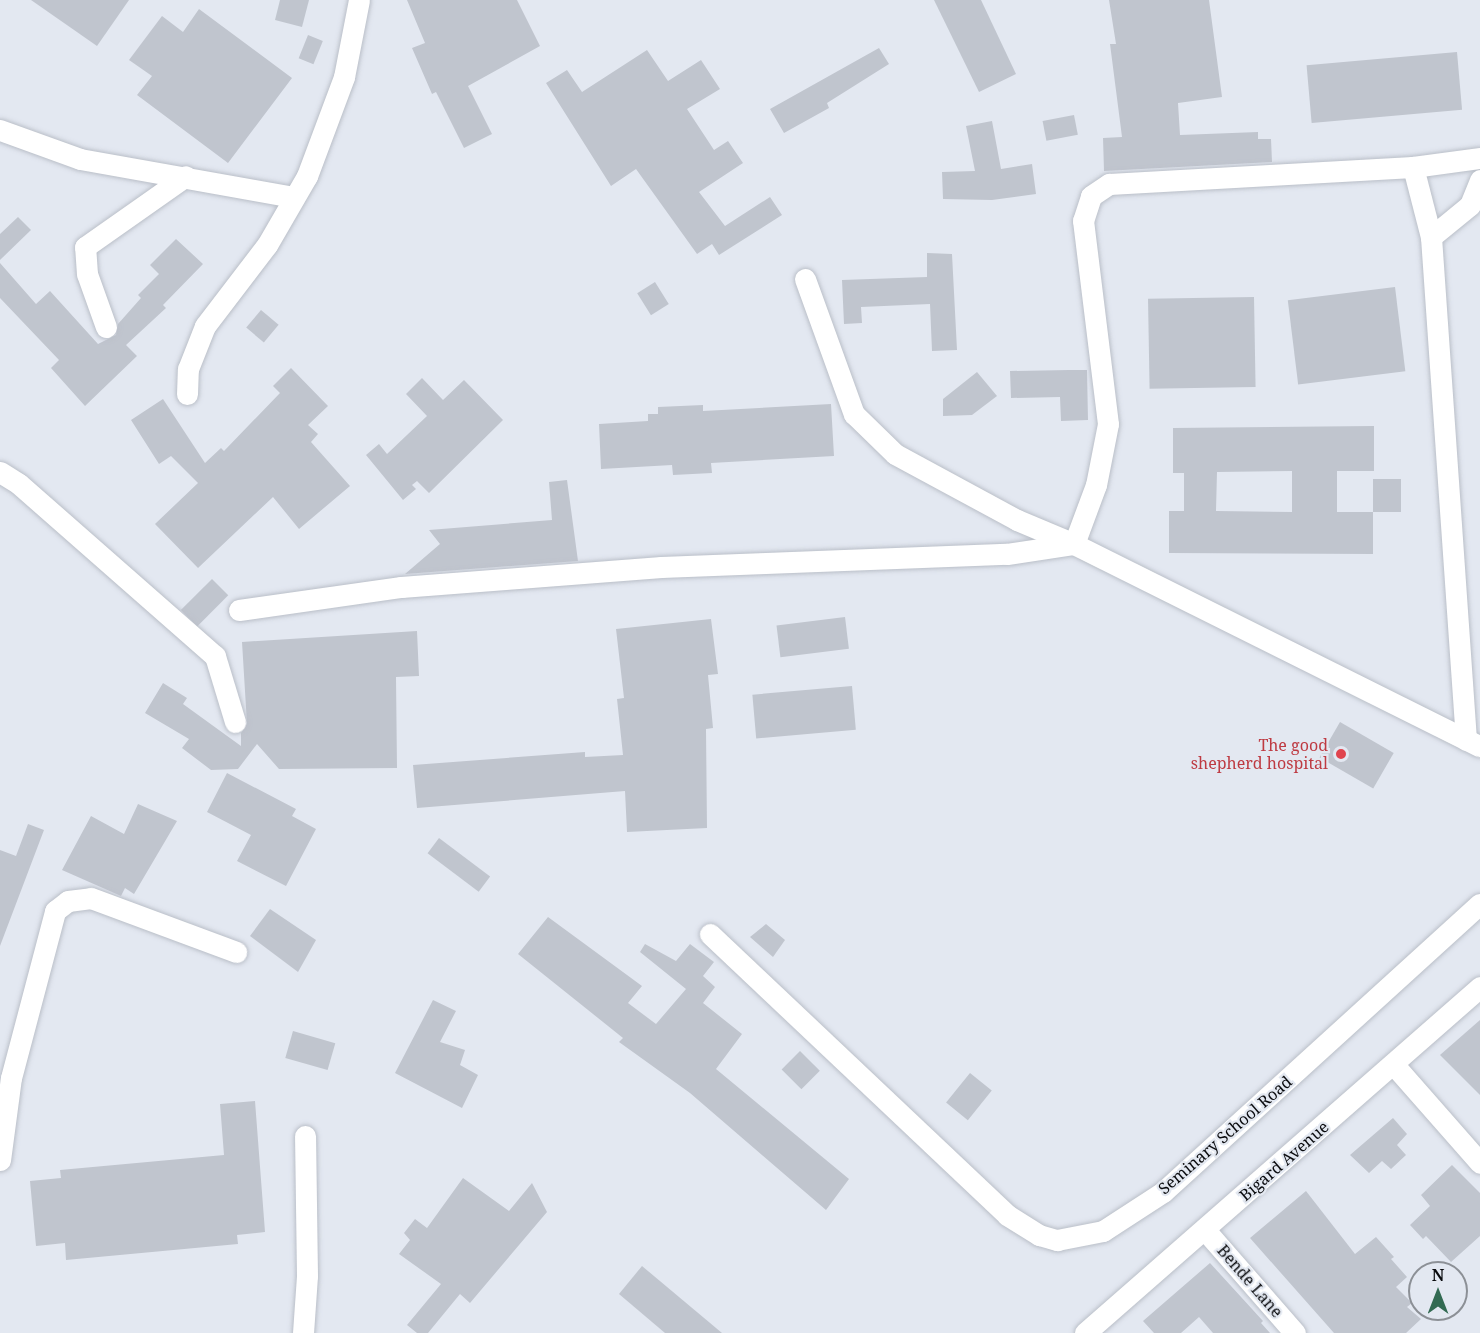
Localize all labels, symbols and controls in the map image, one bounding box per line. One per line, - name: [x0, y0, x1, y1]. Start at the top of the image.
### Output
- place label: The good shepherd hospital: [1191, 735, 1328, 773]
- marker: The good shepherd hospital: [1332, 745, 1350, 763]
- street label: Seminary School Road: [1154, 1072, 1296, 1198]
- street label: Bigard Avenue: [1235, 1117, 1333, 1205]
- street label: Bende Lane: [1213, 1241, 1287, 1321]
- north arrow: [1408, 1261, 1468, 1321]
- text: N: [1432, 1264, 1444, 1286]

